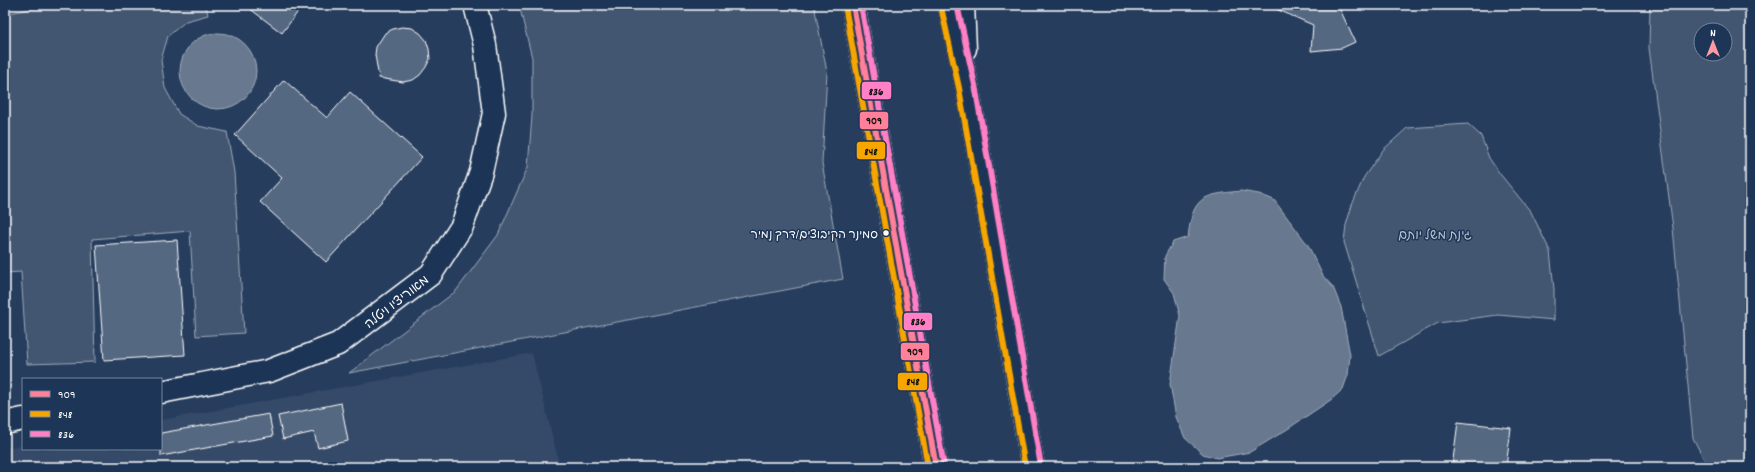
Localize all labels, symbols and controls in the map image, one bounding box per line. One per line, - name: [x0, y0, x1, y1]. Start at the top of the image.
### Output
- north arrow: [1693, 22, 1733, 62]
- text: N: [1710, 26, 1716, 42]
- line badge: 836: [861, 81, 892, 100]
- text: 836: [869, 85, 884, 101]
- line badge: 909: [859, 111, 889, 130]
- text: 909: [866, 114, 882, 130]
- line badge: 848: [856, 141, 886, 160]
- text: 848: [864, 145, 878, 161]
- place label: סמינר הקיבוצים/דרך נמיר: [751, 227, 878, 244]
- park label: גינת משל יותם: [1398, 227, 1472, 246]
- marker: סמינר הקיבוצים/דרך נמיר: [881, 228, 891, 238]
- street label: מאוריציו ויטלה: [361, 272, 434, 334]
- line badge: 836: [903, 312, 933, 331]
- text: 836: [911, 315, 926, 331]
- line badge: 909: [900, 342, 930, 361]
- text: 909: [907, 345, 923, 361]
- line badge: 848: [897, 372, 928, 391]
- text: 848: [906, 375, 920, 391]
- legend: [22, 378, 162, 450]
- text: 909: [58, 387, 76, 404]
- text: 848: [58, 407, 73, 424]
- text: 836: [58, 427, 74, 444]

